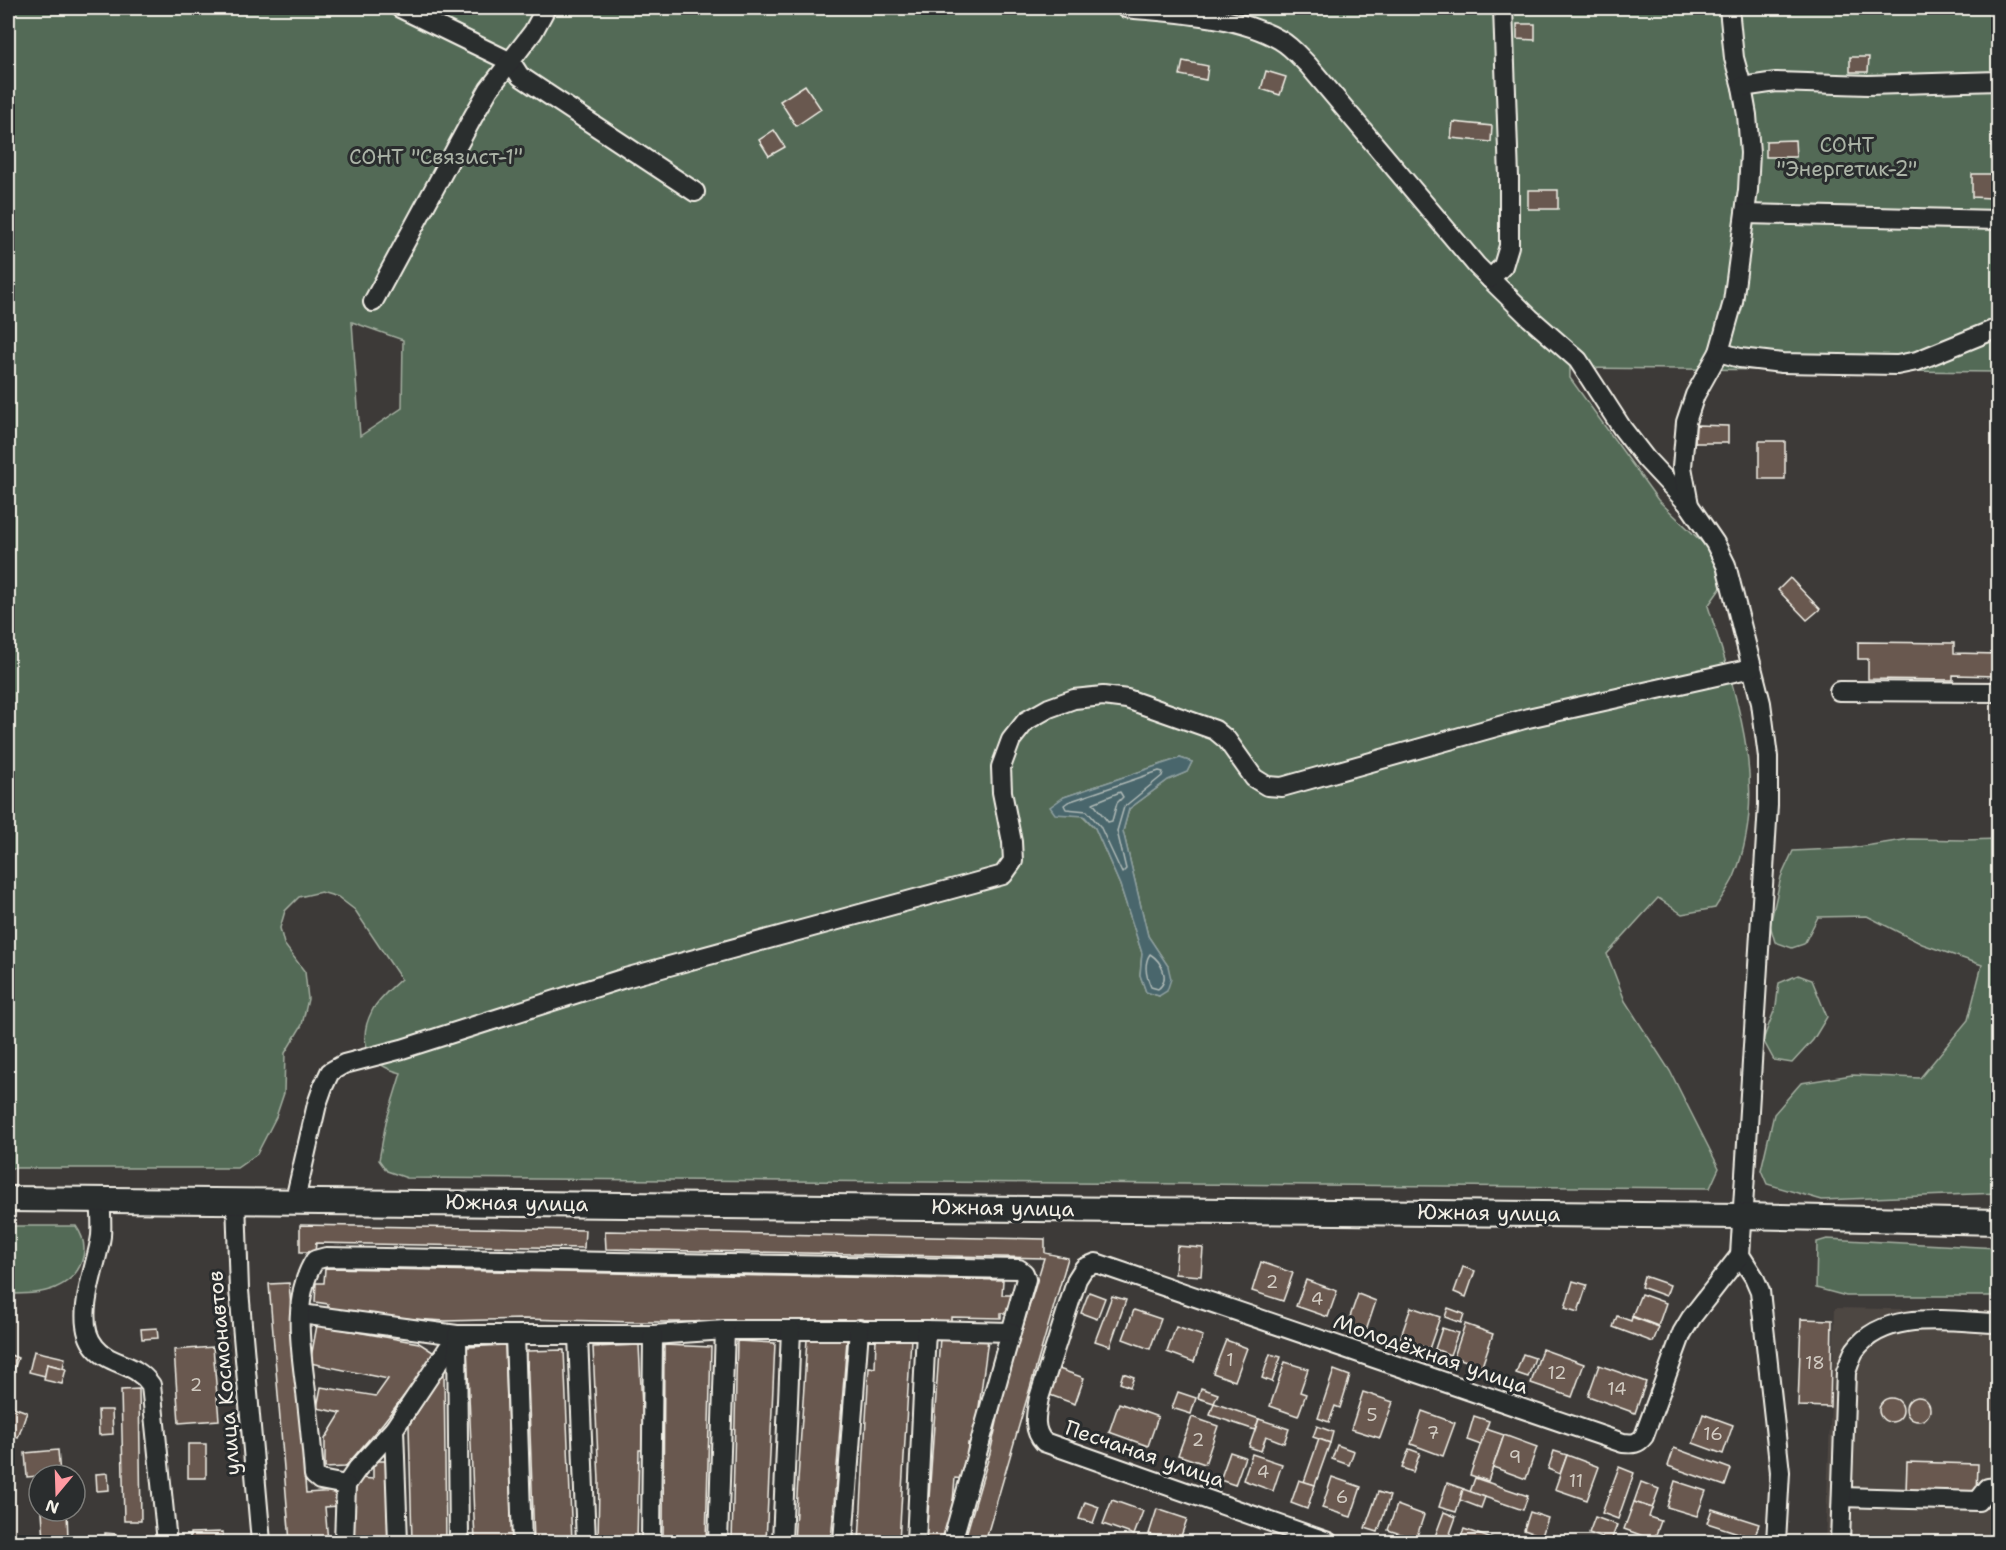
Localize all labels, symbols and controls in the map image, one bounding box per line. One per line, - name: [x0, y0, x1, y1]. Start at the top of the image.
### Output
- park label: СОНТ "Энергетик-2": [1777, 131, 1917, 183]
- park label: СОНТ "Связист-1": [349, 143, 523, 171]
- street label: Южная улица: [445, 1188, 589, 1218]
- street label: Южная улица: [931, 1193, 1075, 1223]
- street label: Южная улица: [1417, 1198, 1561, 1228]
- street label: улица Космонавтов: [201, 1269, 247, 1477]
- house number: 2: [1266, 1270, 1278, 1294]
- house number: 4: [1311, 1287, 1323, 1311]
- street label: Молодёжная улица: [1330, 1307, 1532, 1401]
- house number: 1: [1226, 1348, 1234, 1372]
- house number: 18: [1805, 1351, 1825, 1375]
- house number: 12: [1547, 1361, 1567, 1385]
- house number: 2: [190, 1373, 202, 1397]
- house number: 14: [1607, 1377, 1627, 1401]
- house number: 5: [1366, 1403, 1378, 1427]
- street label: Песчаная улица: [1061, 1414, 1229, 1494]
- house number: 7: [1427, 1421, 1439, 1445]
- house number: 16: [1703, 1422, 1723, 1446]
- house number: 2: [1192, 1428, 1204, 1452]
- house number: 9: [1509, 1445, 1521, 1469]
- house number: 4: [1257, 1460, 1269, 1484]
- north arrow: [27, 1463, 87, 1523]
- house number: 11: [1569, 1469, 1583, 1493]
- house number: 6: [1336, 1485, 1348, 1509]
- text: N: [43, 1495, 62, 1519]

